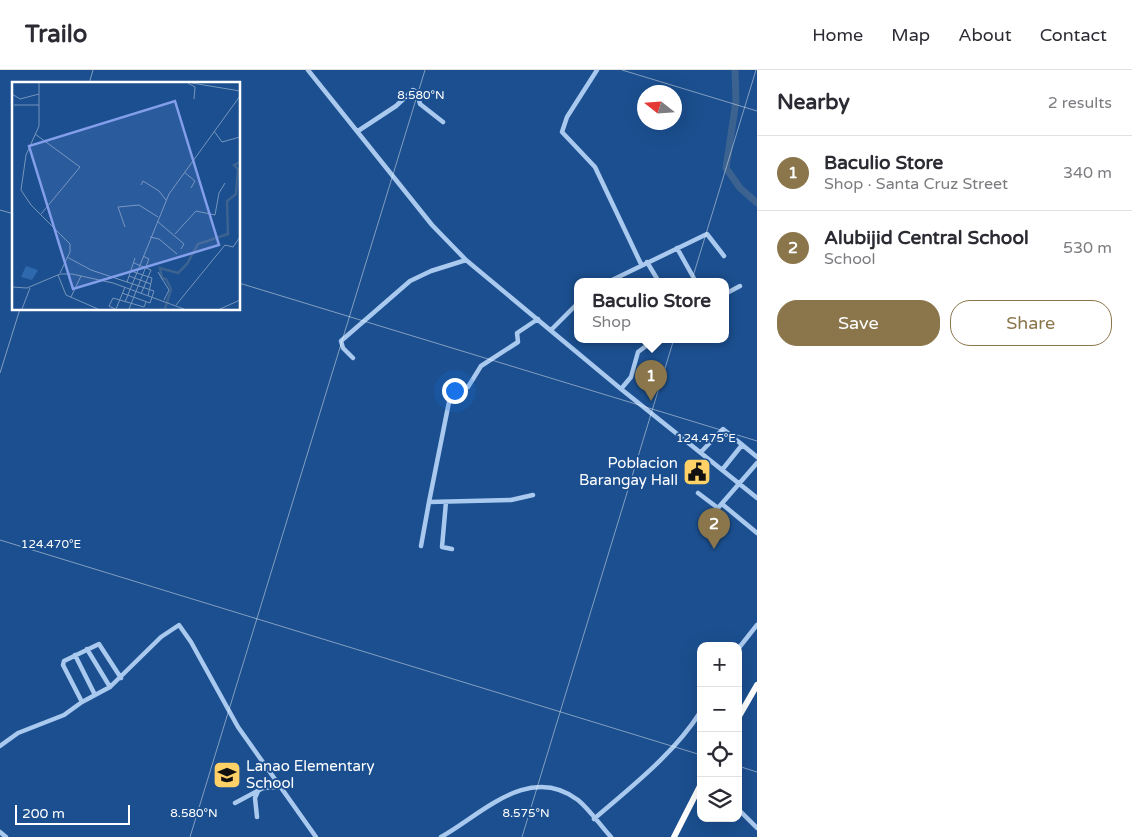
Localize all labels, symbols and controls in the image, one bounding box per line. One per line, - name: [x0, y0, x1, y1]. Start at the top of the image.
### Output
- text: Trailo: [25, 20, 87, 49]
- text: Home: [812, 24, 863, 46]
- text: Map: [891, 24, 930, 46]
- text: About: [958, 24, 1012, 46]
- text: Contact: [1040, 24, 1107, 46]
- inset map: [12, 82, 240, 310]
- north arrow: [637, 85, 682, 130]
- text: 8.580°N: [397, 88, 445, 102]
- text: Nearby: [777, 90, 850, 115]
- text: 2 results: [1048, 93, 1112, 113]
- text: Baculio Store: [824, 152, 943, 174]
- text: 1: [788, 163, 798, 183]
- text: 340 m: [1063, 163, 1112, 183]
- text: Shop · Santa Cruz Street: [824, 174, 1008, 194]
- text: Alubijid Central School: [824, 227, 1029, 249]
- text: 2: [788, 238, 798, 258]
- text: 530 m: [1063, 238, 1112, 258]
- text: School: [824, 249, 876, 269]
- popup: [574, 278, 729, 343]
- text: Baculio Store: [592, 290, 711, 312]
- button: Save: [777, 300, 940, 346]
- button: Share: [950, 300, 1112, 346]
- text: Shop: [592, 312, 631, 332]
- pin: 1: [635, 360, 667, 401]
- your location: [442, 378, 468, 404]
- text: 124.475°E: [676, 431, 736, 445]
- place label: Poblacion Barangay Hall: [579, 454, 678, 489]
- public building icon: Poblacion Barangay Hall: [682, 457, 712, 487]
- pin: 2: [698, 508, 730, 549]
- text: 124.470°E: [21, 537, 81, 551]
- map controls: [697, 642, 742, 822]
- button: +: [697, 642, 742, 687]
- button: −: [697, 687, 742, 732]
- button: locate: [697, 732, 742, 777]
- place label: Lanao Elementary School: [246, 757, 375, 792]
- school or university icon: Lanao Elementary School: [212, 760, 242, 790]
- button: layers: [697, 777, 742, 822]
- scale bar: [15, 802, 130, 825]
- text: 200 m: [22, 805, 65, 822]
- text: 8.580°N: [170, 806, 218, 820]
- text: 8.575°N: [502, 806, 550, 820]

